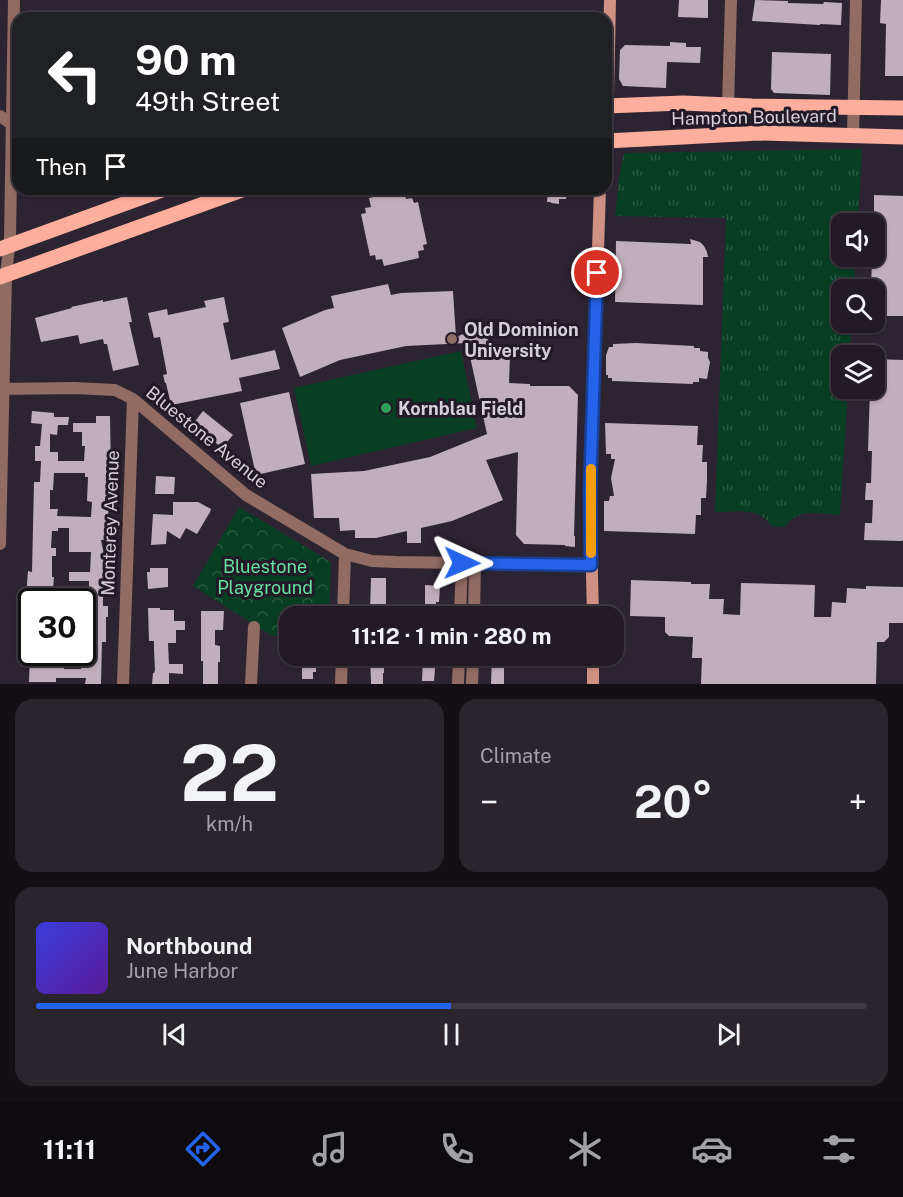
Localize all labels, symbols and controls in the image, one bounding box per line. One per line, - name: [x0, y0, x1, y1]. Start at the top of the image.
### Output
- text: 90 m: [135, 35, 237, 84]
- icon: left: [36, 36, 114, 114]
- text: 49th Street: [135, 85, 280, 117]
- street label: Hampton Boulevard: [671, 105, 837, 129]
- icon: arrive: [99, 150, 132, 183]
- text: Then: [36, 154, 87, 180]
- map controls: [831, 213, 885, 399]
- button: sound: [831, 213, 885, 267]
- pin: [571, 247, 622, 298]
- icon: arrive: [580, 256, 613, 289]
- button: search: [831, 279, 885, 333]
- place label: Old Dominion University: [464, 319, 579, 361]
- marker: Old Dominion University: [445, 332, 459, 346]
- button: layers: [831, 345, 885, 399]
- street label: Bluestone Avenue: [142, 382, 272, 492]
- place label: Kornblau Field: [398, 398, 523, 419]
- marker: Kornblau Field: [379, 401, 393, 415]
- street label: Monterey Avenue: [97, 450, 123, 596]
- position arrow: [430, 531, 494, 595]
- park label: Bluestone Playground: [217, 556, 313, 598]
- speed limit sign: 30: [18, 588, 96, 666]
- text: 11:12 · 1 min · 280 m: [352, 623, 551, 649]
- text: 22: [180, 727, 279, 819]
- text: Climate: [480, 744, 552, 768]
- text: 20°: [634, 775, 713, 828]
- text: −: [480, 783, 498, 821]
- text: +: [849, 783, 867, 821]
- text: km/h: [206, 812, 253, 836]
- text: Northbound: [126, 933, 252, 959]
- text: June Harbor: [126, 959, 238, 983]
- icon: previous: [158, 1018, 191, 1051]
- icon: pause: [435, 1018, 468, 1051]
- icon: next: [712, 1018, 745, 1051]
- icon: directions: [182, 1128, 224, 1170]
- icon: music: [309, 1128, 351, 1170]
- icon: phone: [436, 1128, 478, 1170]
- icon: climate: [564, 1128, 606, 1170]
- icon: car: [691, 1128, 733, 1170]
- icon: filters: [818, 1128, 860, 1170]
- text: 11:11: [43, 1133, 96, 1165]

